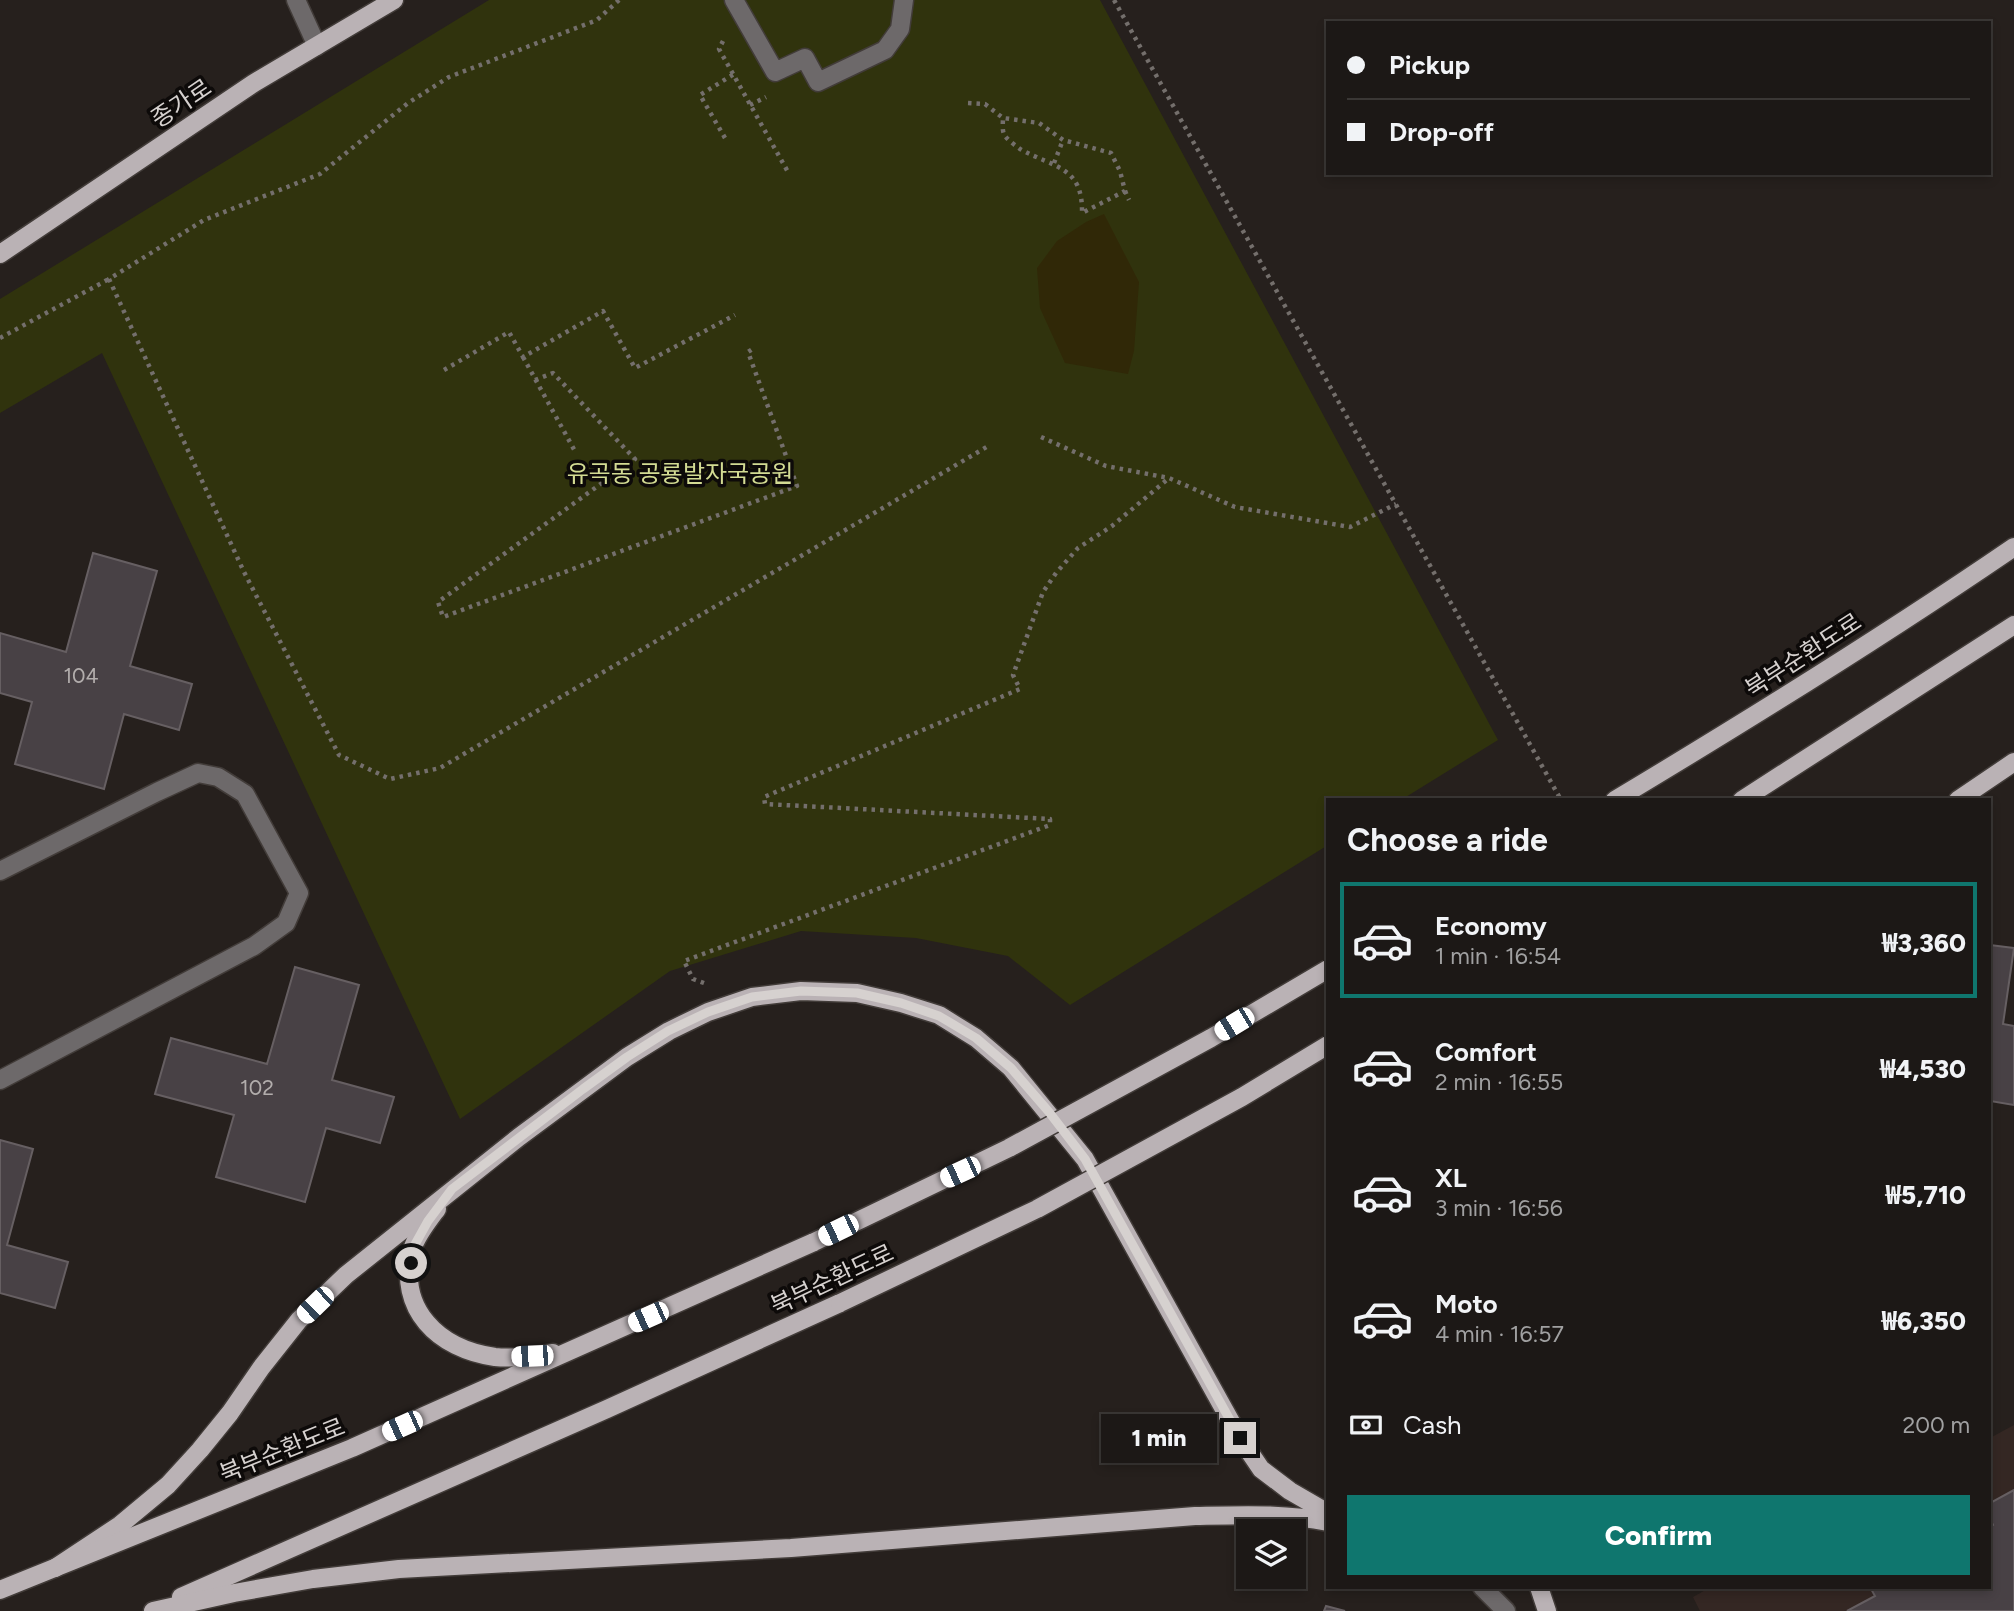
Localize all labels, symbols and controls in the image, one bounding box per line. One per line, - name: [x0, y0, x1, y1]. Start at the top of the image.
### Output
- text: Pickup: [1389, 49, 1470, 81]
- street label: 종가로: [145, 72, 217, 134]
- text: Drop-off: [1389, 116, 1494, 148]
- park label: 유곡동 공룡발자국공원: [567, 459, 793, 488]
- street label: 북부순환도로: [1740, 607, 1866, 703]
- house number: 104: [63, 663, 99, 688]
- text: Choose a ride: [1347, 821, 1548, 859]
- icon: car: [1351, 909, 1414, 972]
- text: Economy: [1435, 910, 1547, 942]
- text: ₩3,360: [1882, 927, 1966, 959]
- text: 1 min · 16:54: [1435, 942, 1561, 970]
- car: [1211, 1004, 1258, 1044]
- icon: car: [1351, 1035, 1414, 1098]
- text: Comfort: [1435, 1036, 1537, 1068]
- text: ₩4,530: [1880, 1053, 1966, 1085]
- text: 2 min · 16:55: [1435, 1068, 1563, 1096]
- house number: 102: [240, 1075, 274, 1100]
- car: [937, 1154, 984, 1190]
- icon: car: [1351, 1161, 1414, 1224]
- text: XL: [1435, 1162, 1467, 1194]
- text: ₩5,710: [1885, 1179, 1966, 1211]
- text: 3 min · 16:56: [1435, 1194, 1563, 1222]
- car: [815, 1211, 862, 1249]
- street label: 북부순환도로: [766, 1238, 898, 1320]
- route start: [395, 1247, 427, 1279]
- car: [293, 1283, 338, 1327]
- icon: car: [1351, 1287, 1414, 1350]
- text: Moto: [1435, 1288, 1498, 1320]
- car: [625, 1299, 672, 1335]
- text: ₩6,350: [1881, 1305, 1966, 1337]
- text: 4 min · 16:57: [1435, 1320, 1564, 1348]
- car: [511, 1345, 554, 1367]
- icon: cash: [1347, 1406, 1385, 1444]
- car: [379, 1408, 426, 1444]
- text: Cash: [1403, 1409, 1462, 1441]
- text: 200 m: [1902, 1411, 1970, 1439]
- street label: 북부순환도로: [215, 1412, 349, 1488]
- callout: 1 min: [1100, 1414, 1216, 1462]
- route end: [1224, 1422, 1256, 1454]
- text: 1 min: [1132, 1424, 1186, 1452]
- button: Confirm: [1347, 1495, 1970, 1575]
- map controls: [1236, 1519, 1306, 1589]
- button: layers: [1236, 1519, 1306, 1589]

